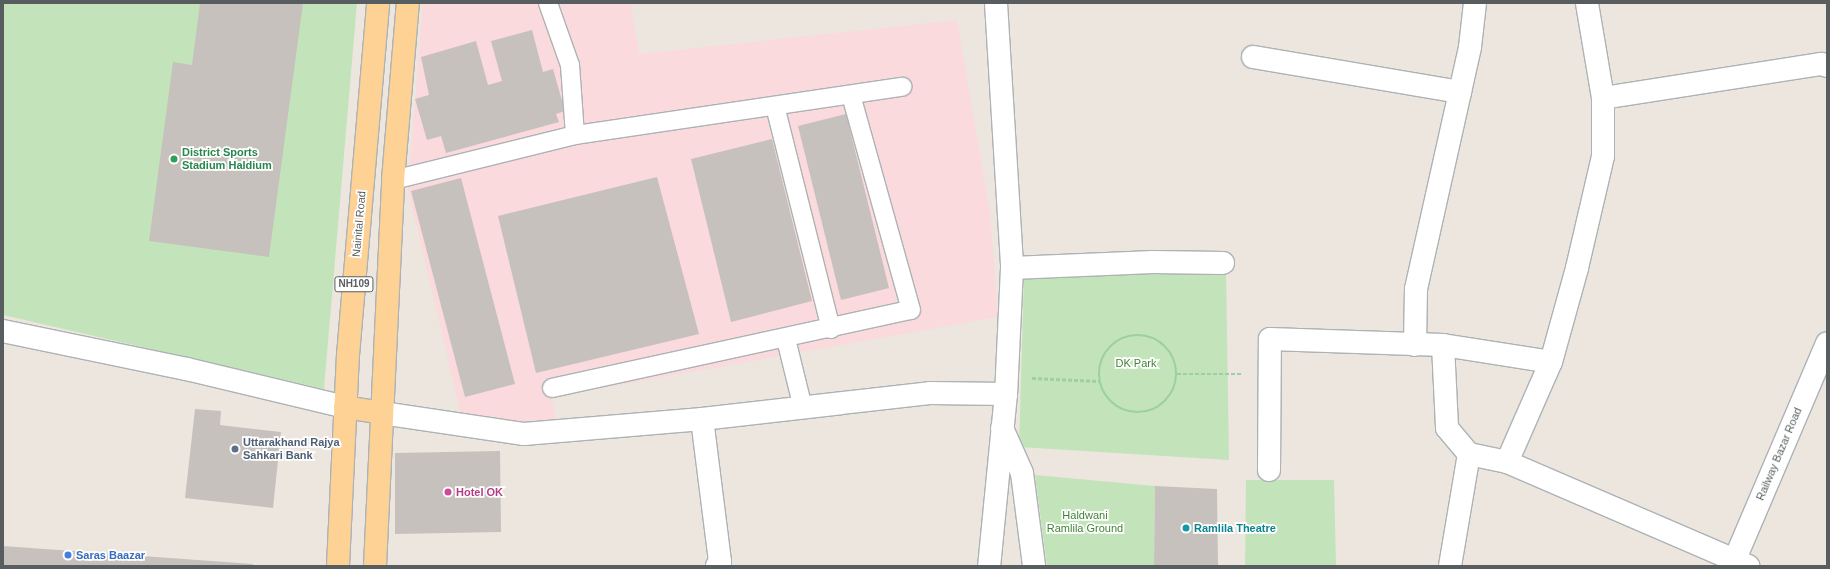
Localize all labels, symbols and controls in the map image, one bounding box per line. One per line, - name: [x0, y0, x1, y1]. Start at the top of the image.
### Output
- place label: District Sports Stadium Haldium: [182, 146, 272, 172]
- marker: District Sports Stadium Haldium: [169, 154, 179, 164]
- street label: Nainital Road: [350, 191, 368, 257]
- road number: NH109: [334, 276, 374, 292]
- park label: DK Park: [1116, 356, 1156, 370]
- street label: Railway Bazar Road: [1753, 406, 1805, 502]
- place label: Uttarakhand Rajya Sahkari Bank: [243, 436, 340, 462]
- marker: Uttarakhand Rajya Sahkari Bank: [230, 444, 240, 454]
- place label: Hotel OK: [456, 485, 503, 499]
- marker: Hotel OK: [443, 487, 453, 497]
- park label: Haldwani Ramlila Ground: [1047, 509, 1123, 535]
- place label: Ramlila Theatre: [1194, 521, 1276, 535]
- marker: Ramlila Theatre: [1181, 523, 1191, 533]
- place label: Saras Baazar: [76, 548, 145, 562]
- marker: Saras Baazar: [63, 550, 73, 560]

